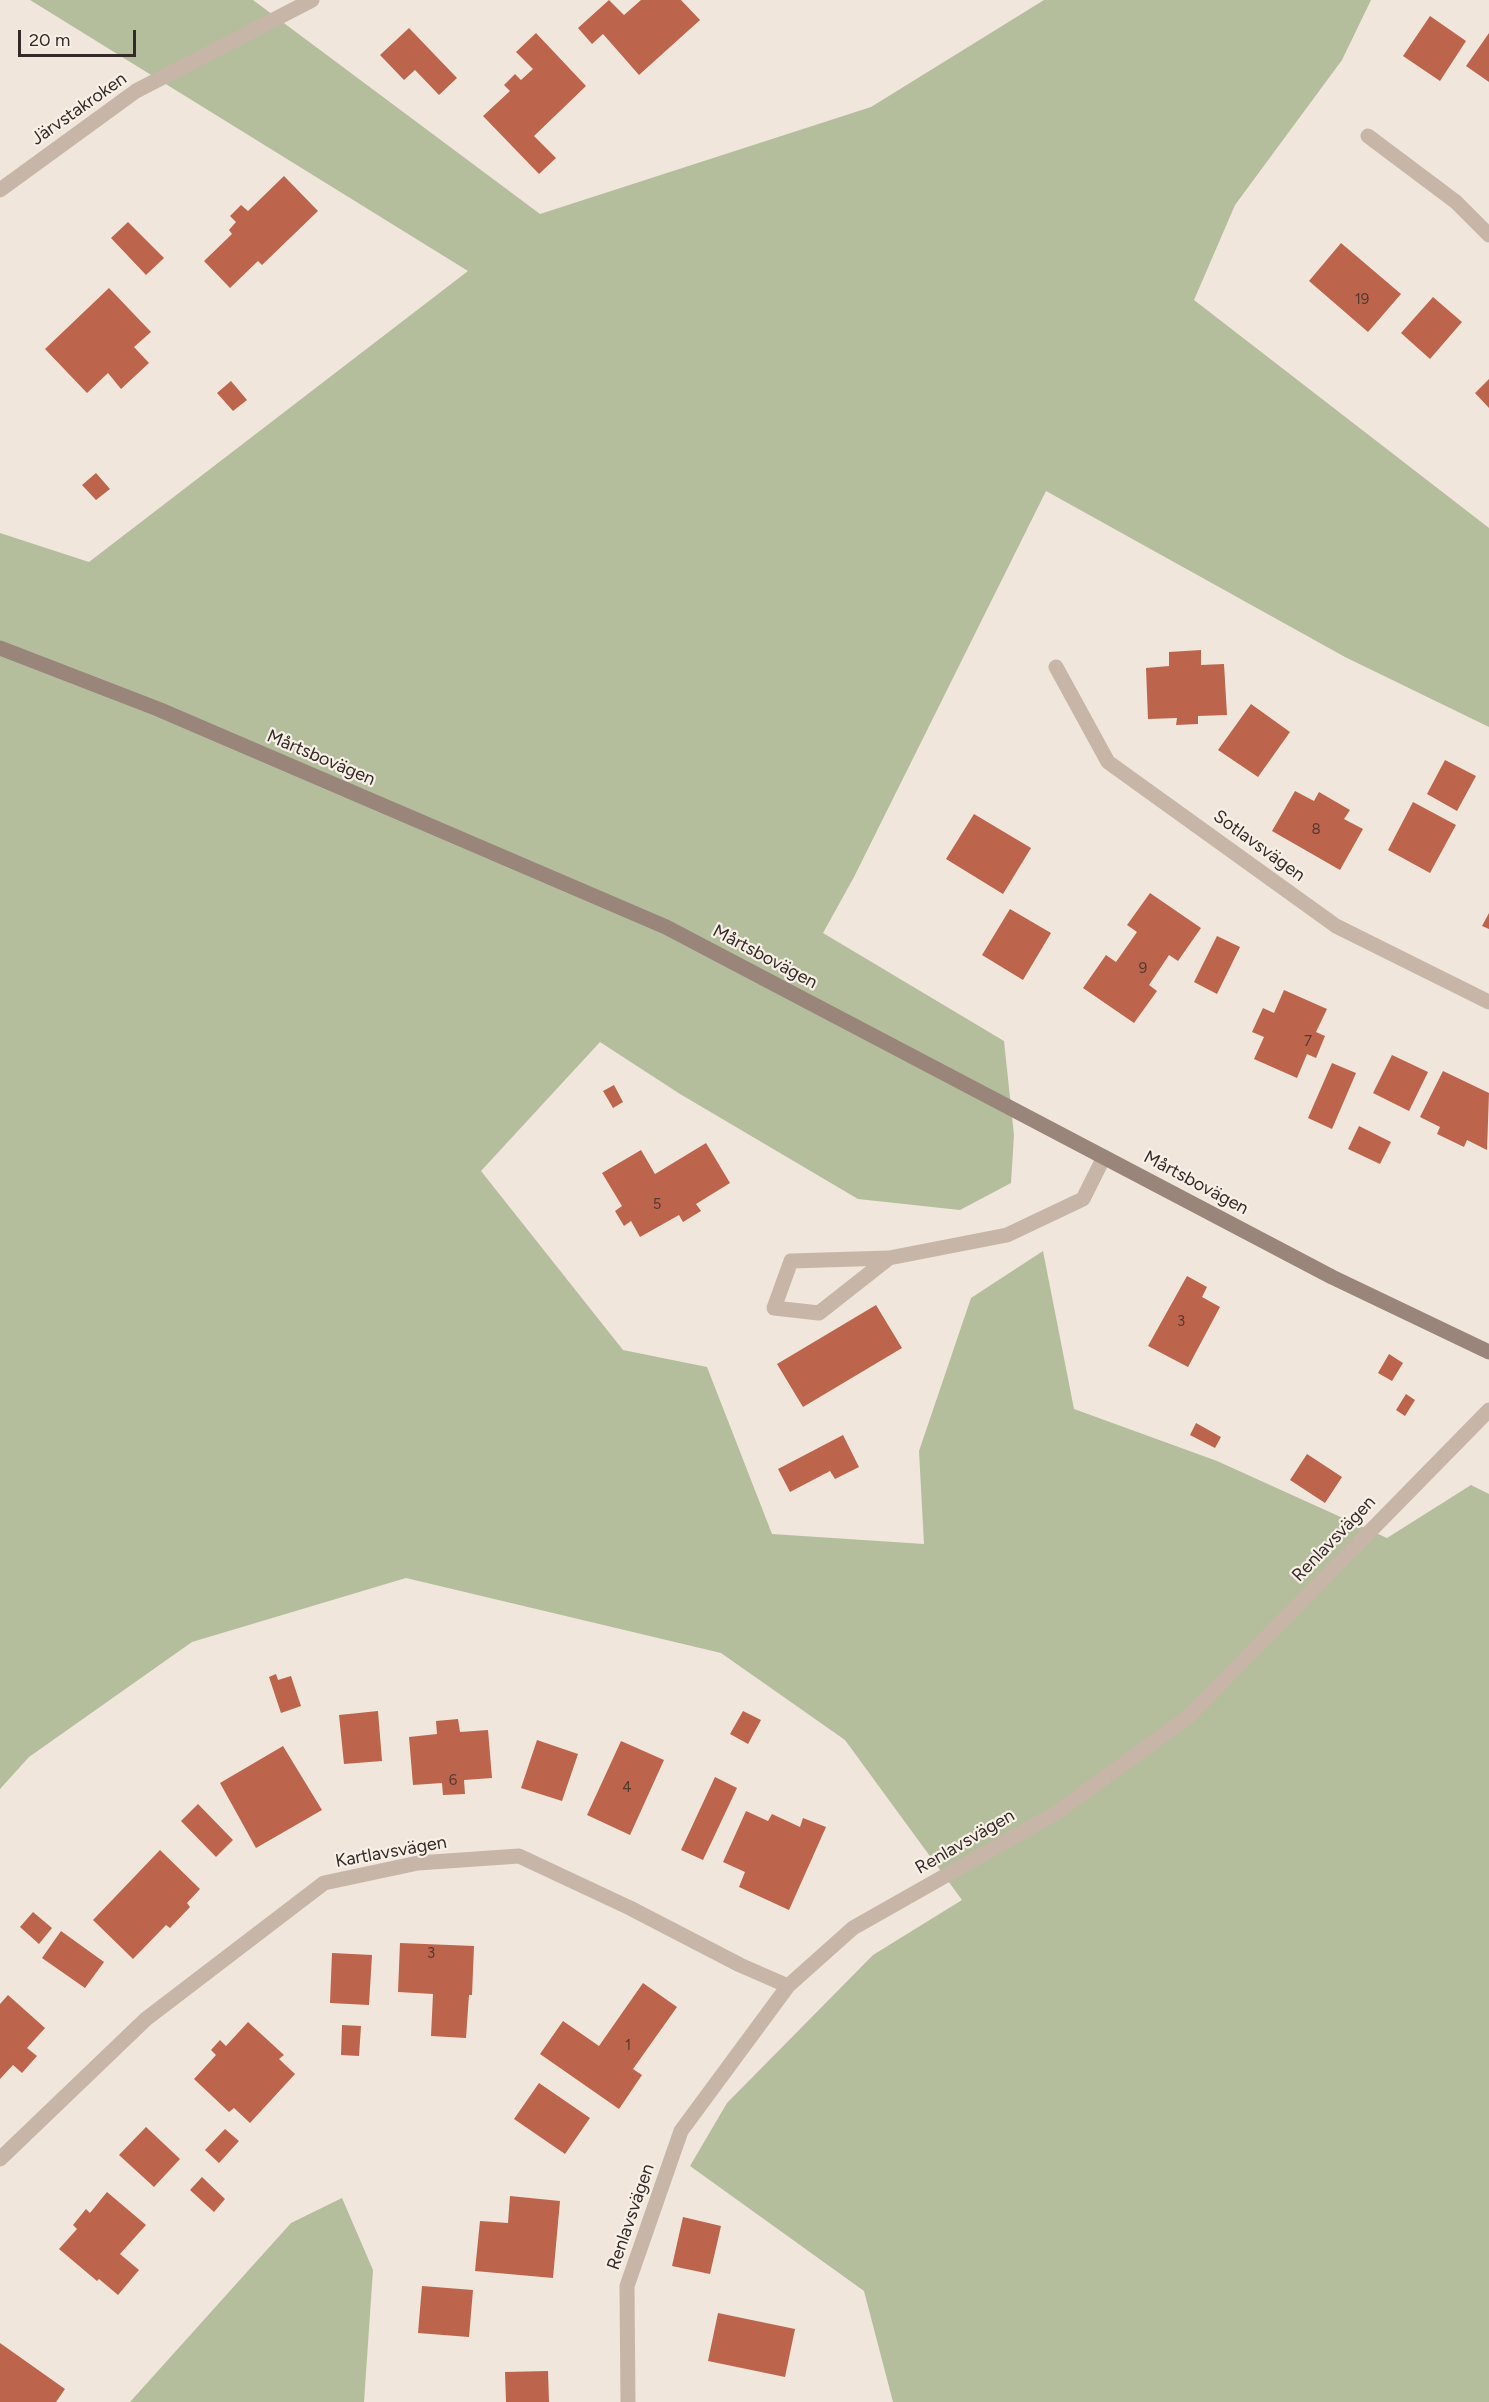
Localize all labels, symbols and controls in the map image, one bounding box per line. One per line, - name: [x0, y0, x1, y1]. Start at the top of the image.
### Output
- scale bar: [21, 18, 140, 56]
- text: 20 m: [29, 29, 70, 51]
- street label: Järvstakroken: [27, 68, 131, 150]
- house number: 19: [1355, 291, 1369, 309]
- street label: Mårtsbovägen: [264, 726, 378, 790]
- street label: Sotlavsvägen: [1209, 806, 1309, 886]
- house number: 8: [1311, 821, 1321, 839]
- street label: Mårtsbovägen: [709, 920, 821, 994]
- house number: 9: [1139, 960, 1147, 978]
- house number: 7: [1304, 1033, 1312, 1051]
- street label: Mårtsbovägen: [1140, 1146, 1252, 1220]
- house number: 5: [653, 1196, 661, 1214]
- house number: 3: [1177, 1313, 1185, 1331]
- street label: Renlavsvägen: [1288, 1492, 1380, 1586]
- house number: 6: [449, 1772, 457, 1790]
- house number: 4: [622, 1779, 632, 1797]
- street label: Renlavsvägen: [912, 1805, 1018, 1879]
- street label: Kartlavsvägen: [334, 1832, 448, 1872]
- house number: 3: [427, 1945, 435, 1963]
- house number: 1: [625, 2037, 631, 2055]
- street label: Renlavsvägen: [603, 2161, 659, 2273]

